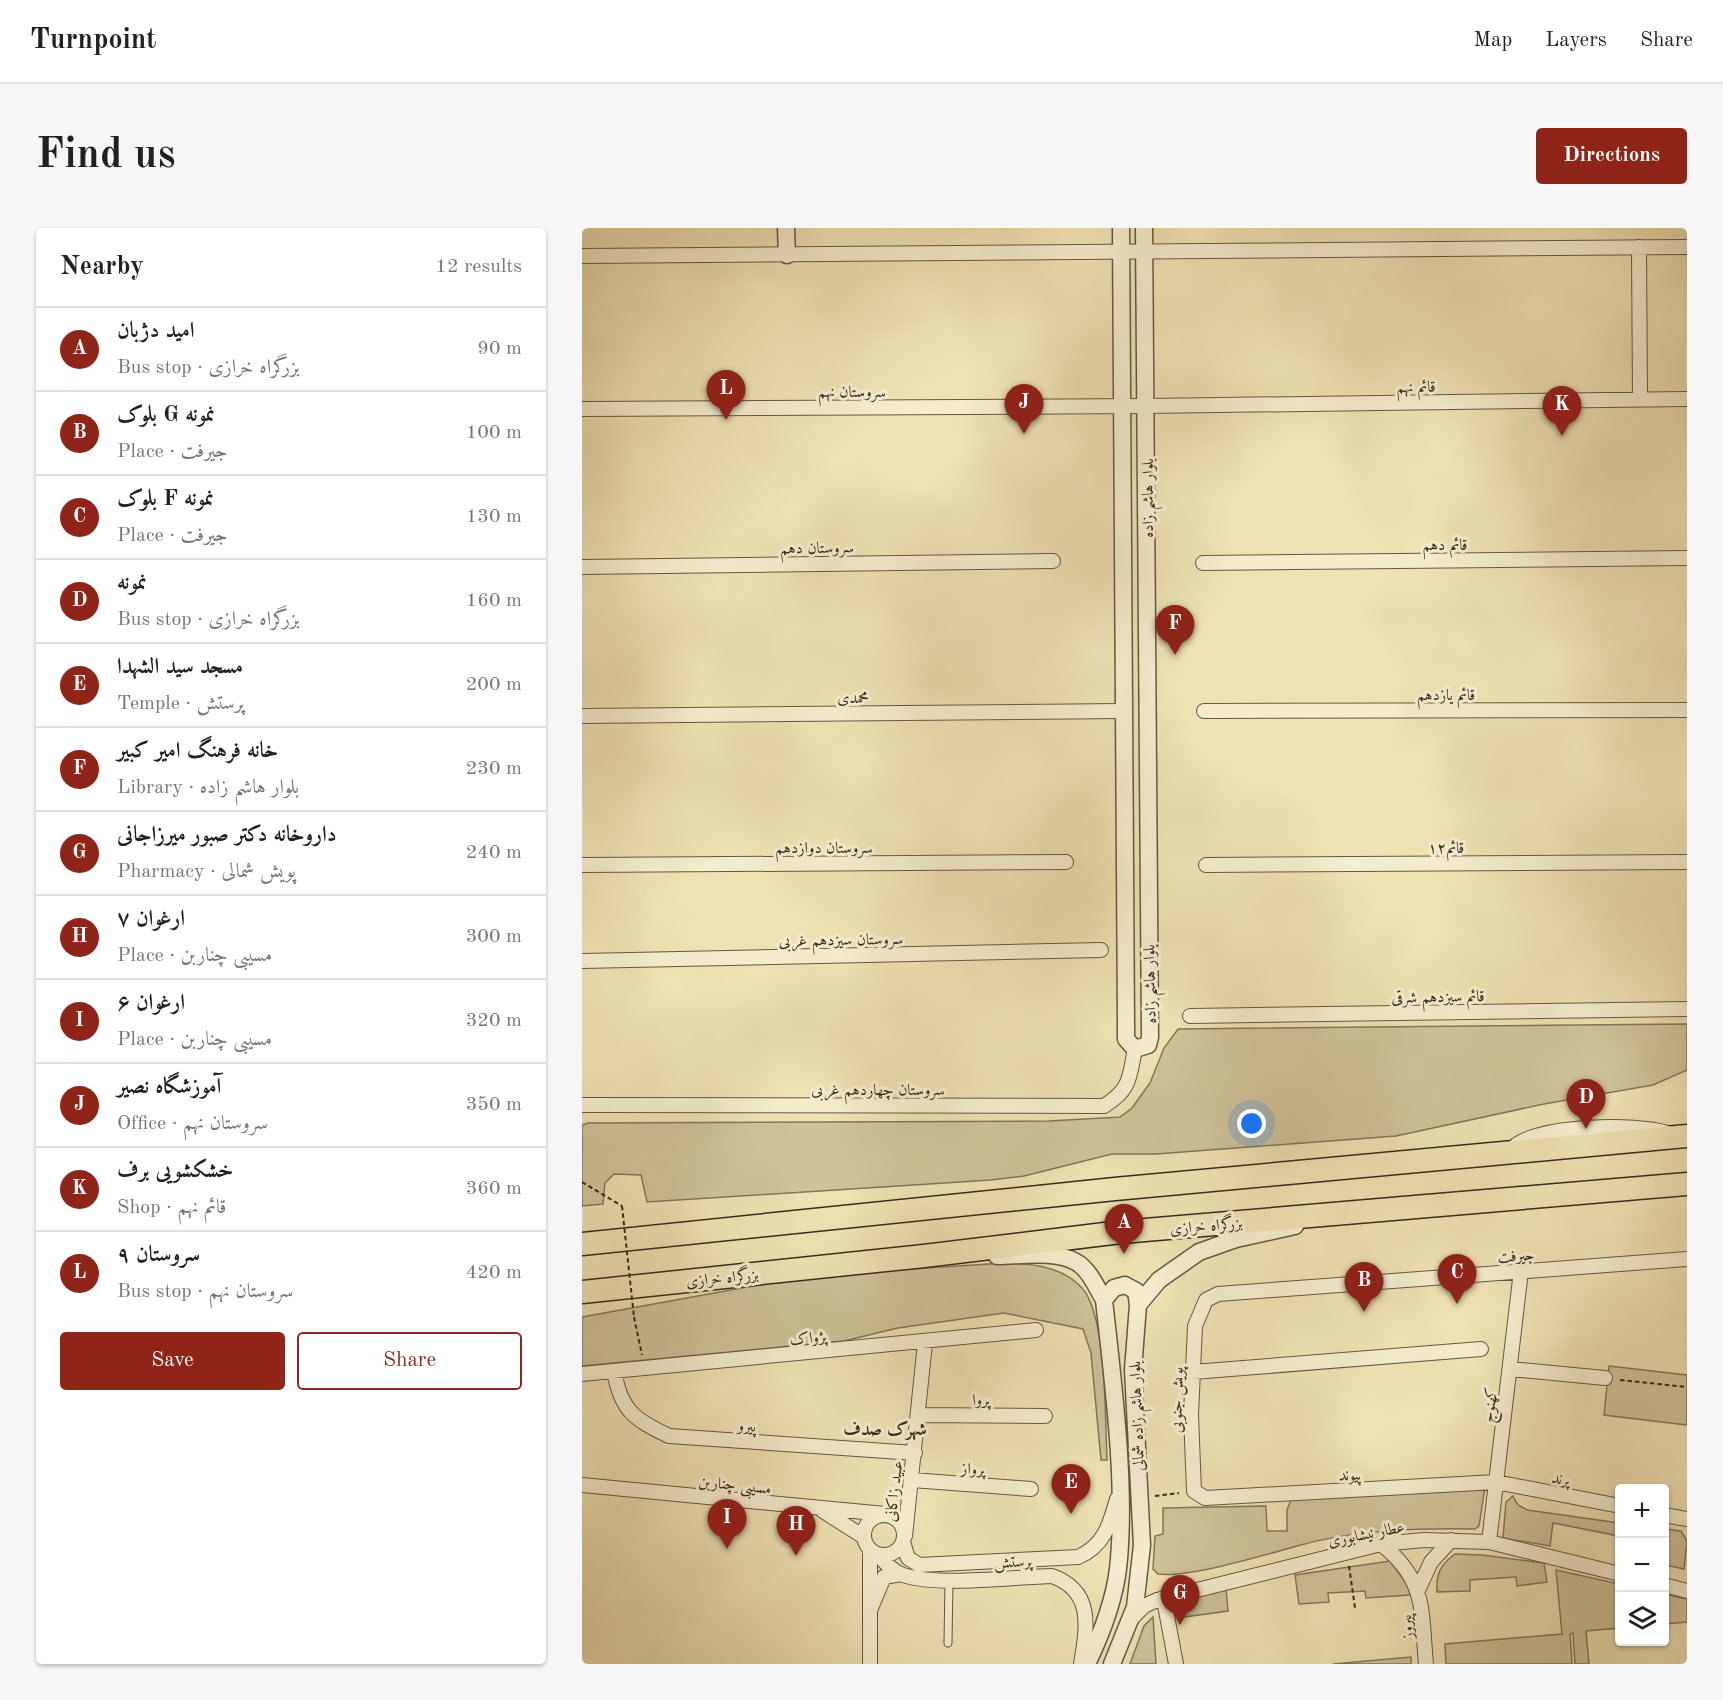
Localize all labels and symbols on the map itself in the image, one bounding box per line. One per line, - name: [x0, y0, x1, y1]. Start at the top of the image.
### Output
- pin: L: [706, 370, 746, 420]
- street label: قائم نهم: [1396, 379, 1436, 402]
- pin: J: [1004, 384, 1044, 434]
- street label: سروستان نهم: [818, 385, 886, 407]
- pin: K: [1542, 386, 1582, 436]
- street label: بلوار هاشم زاده: [1141, 458, 1164, 538]
- street label: قائم دهم: [1422, 537, 1468, 560]
- street label: سروستان دهم: [780, 540, 854, 564]
- pin: F: [1156, 606, 1194, 655]
- street label: قائم یازدهم: [1417, 687, 1475, 710]
- street label: محمدی: [837, 691, 869, 707]
- street label: قائم۱۲: [1428, 840, 1464, 862]
- street label: سروستان دوازدهم: [775, 841, 873, 863]
- street label: سروستان سیزدهم غربی: [779, 932, 904, 956]
- street label: بلوار هاشم زاده: [1142, 944, 1167, 1024]
- street label: قائم سیزدهم شرقی: [1391, 988, 1485, 1013]
- pin: D: [1566, 1080, 1606, 1129]
- street label: سروستان چهاردهم غربی: [811, 1083, 945, 1105]
- your location: [1237, 1109, 1266, 1138]
- pin: A: [1104, 1204, 1144, 1254]
- street label: بزرگراه خرازی: [1169, 1212, 1243, 1239]
- street label: جيرفت: [1497, 1248, 1535, 1266]
- pin: C: [1438, 1254, 1476, 1304]
- pin: B: [1344, 1262, 1384, 1312]
- street label: بزرگراه خرازی: [685, 1263, 760, 1292]
- street label: پژواک: [789, 1328, 829, 1350]
- street label: بلوار هاشم زاده شمالی: [1128, 1360, 1155, 1471]
- street label: پویش جنوبی: [1169, 1366, 1189, 1433]
- street label: كهنوج: [1480, 1387, 1506, 1424]
- street label: پروا: [972, 1393, 992, 1410]
- street label: پیرو: [735, 1418, 757, 1438]
- district label: شهرک صدف: [843, 1420, 927, 1441]
- street label: عبید زاکانی: [882, 1460, 907, 1523]
- street label: پرواز: [958, 1461, 987, 1480]
- pin: E: [1052, 1464, 1090, 1514]
- street label: پیوند: [1338, 1467, 1362, 1488]
- street label: پرند: [1550, 1470, 1573, 1491]
- street label: مسیبی چناربن: [697, 1474, 772, 1502]
- pin: I: [708, 1500, 746, 1549]
- pin: H: [776, 1506, 816, 1556]
- street label: عطار نیشابوری: [1327, 1520, 1406, 1551]
- street label: پرستش: [994, 1554, 1034, 1573]
- pin: G: [1160, 1576, 1200, 1625]
- street label: پیروز: [1399, 1613, 1419, 1642]

